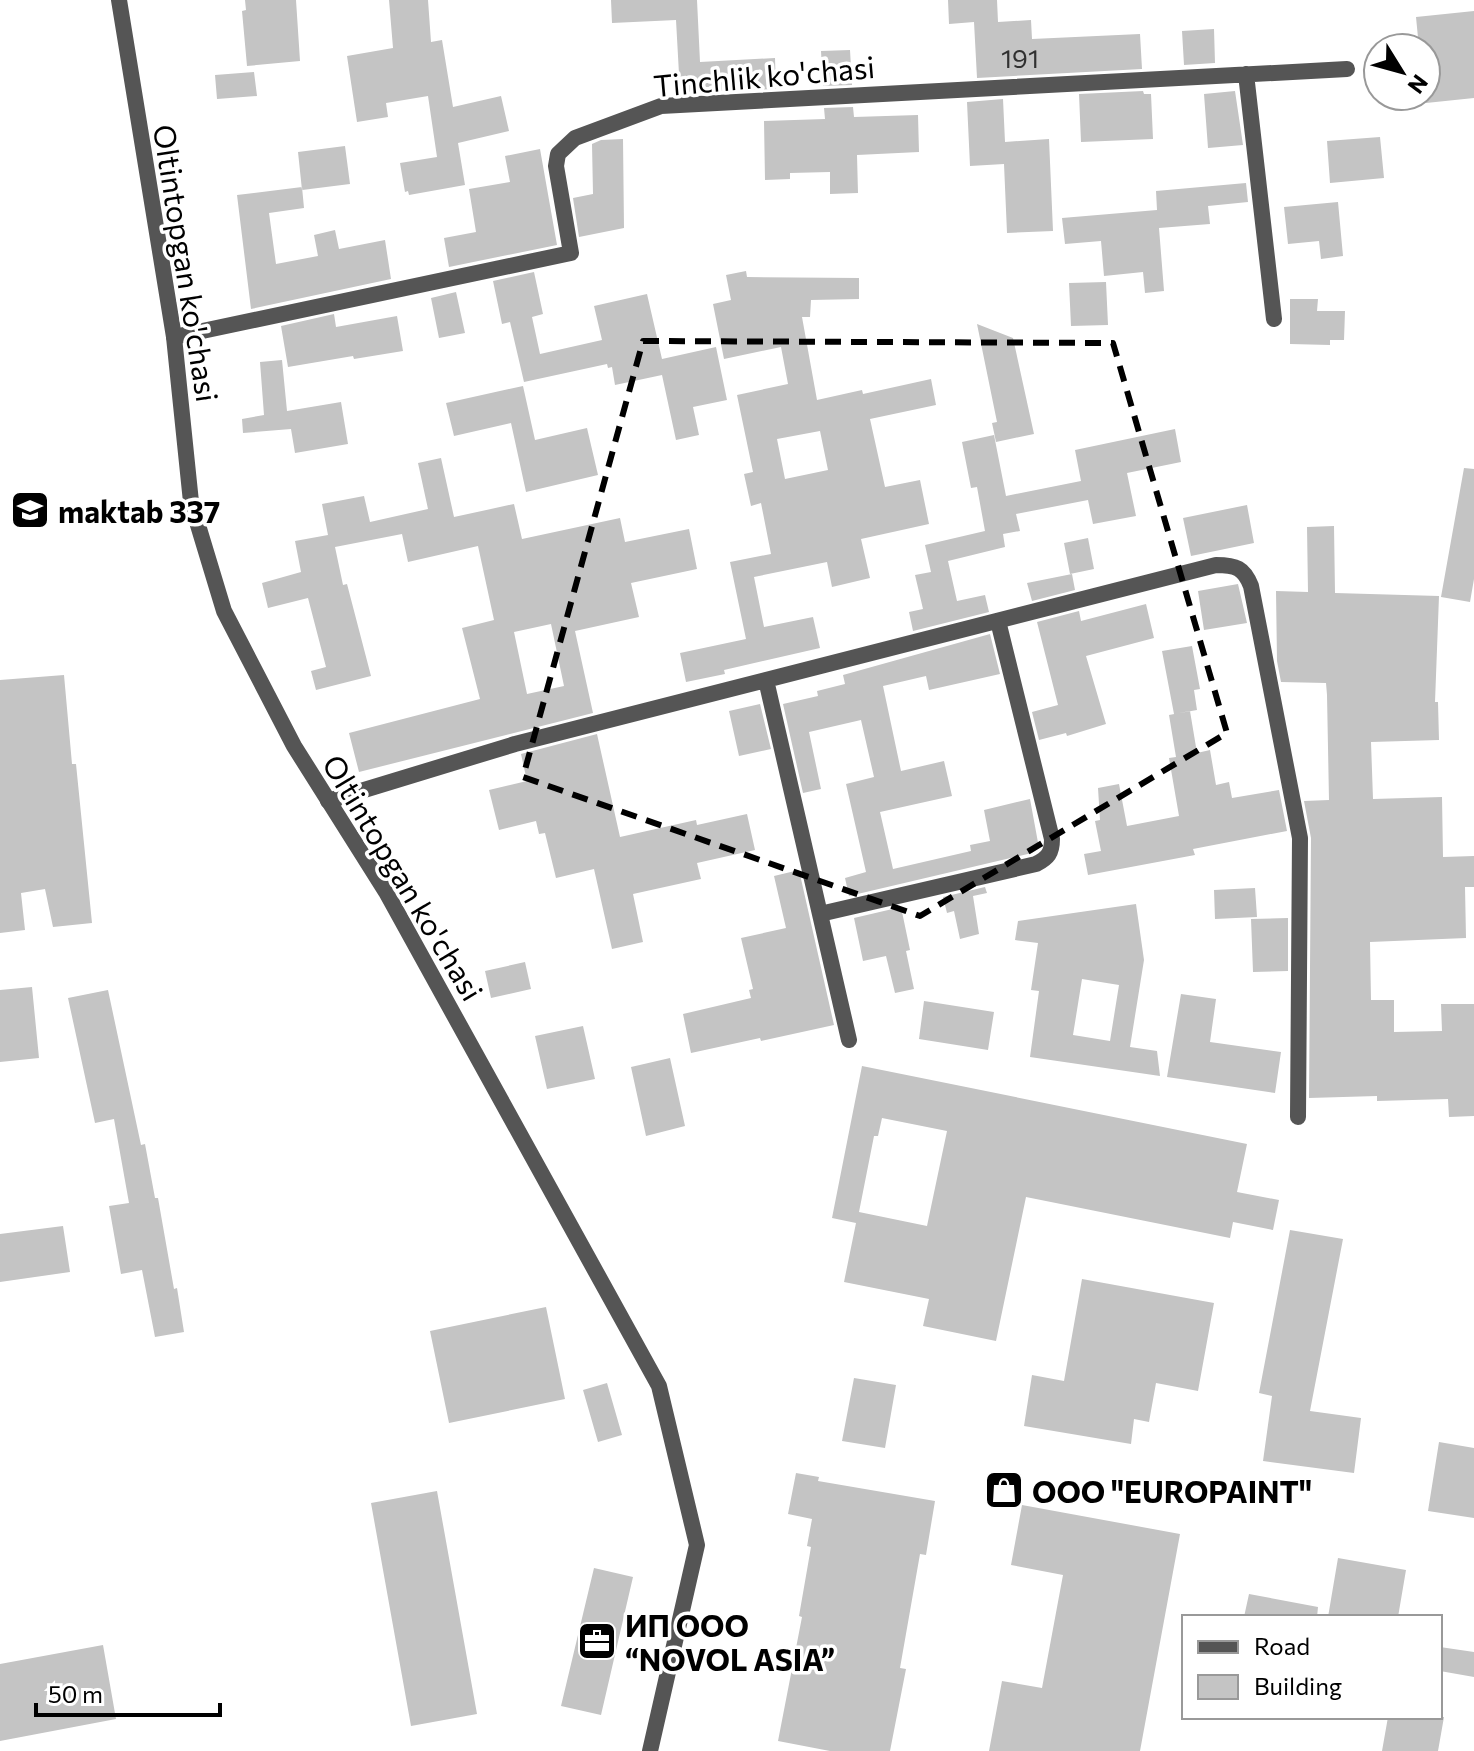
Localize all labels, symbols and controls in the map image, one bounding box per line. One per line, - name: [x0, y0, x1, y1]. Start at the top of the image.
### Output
- north arrow: [1362, 32, 1442, 112]
- house number: 191: [1001, 42, 1039, 73]
- street label: Tinchlik ko'chasi: [652, 47, 876, 103]
- text: N: [1403, 70, 1434, 99]
- street label: Oltintopgan ko'chasi: [147, 122, 227, 404]
- school or university icon: maktab 337: [9, 489, 51, 531]
- place label: maktab 337: [58, 492, 220, 529]
- street label: Oltintopgan ko'chasi: [316, 747, 492, 1007]
- shop icon: OOO "EUROPAINT": [983, 1469, 1025, 1511]
- place label: OOO "EUROPAINT": [1032, 1472, 1312, 1509]
- place label: ИП ООО “NOVOL ASIA”: [625, 1606, 835, 1677]
- legend: [1182, 1615, 1442, 1719]
- office icon: ИП ООО “NOVOL ASIA”: [576, 1620, 618, 1662]
- text: Road: [1254, 1631, 1310, 1660]
- scale bar: [36, 1667, 220, 1717]
- text: Building: [1254, 1671, 1342, 1700]
- text: 50 m: [48, 1679, 103, 1708]

